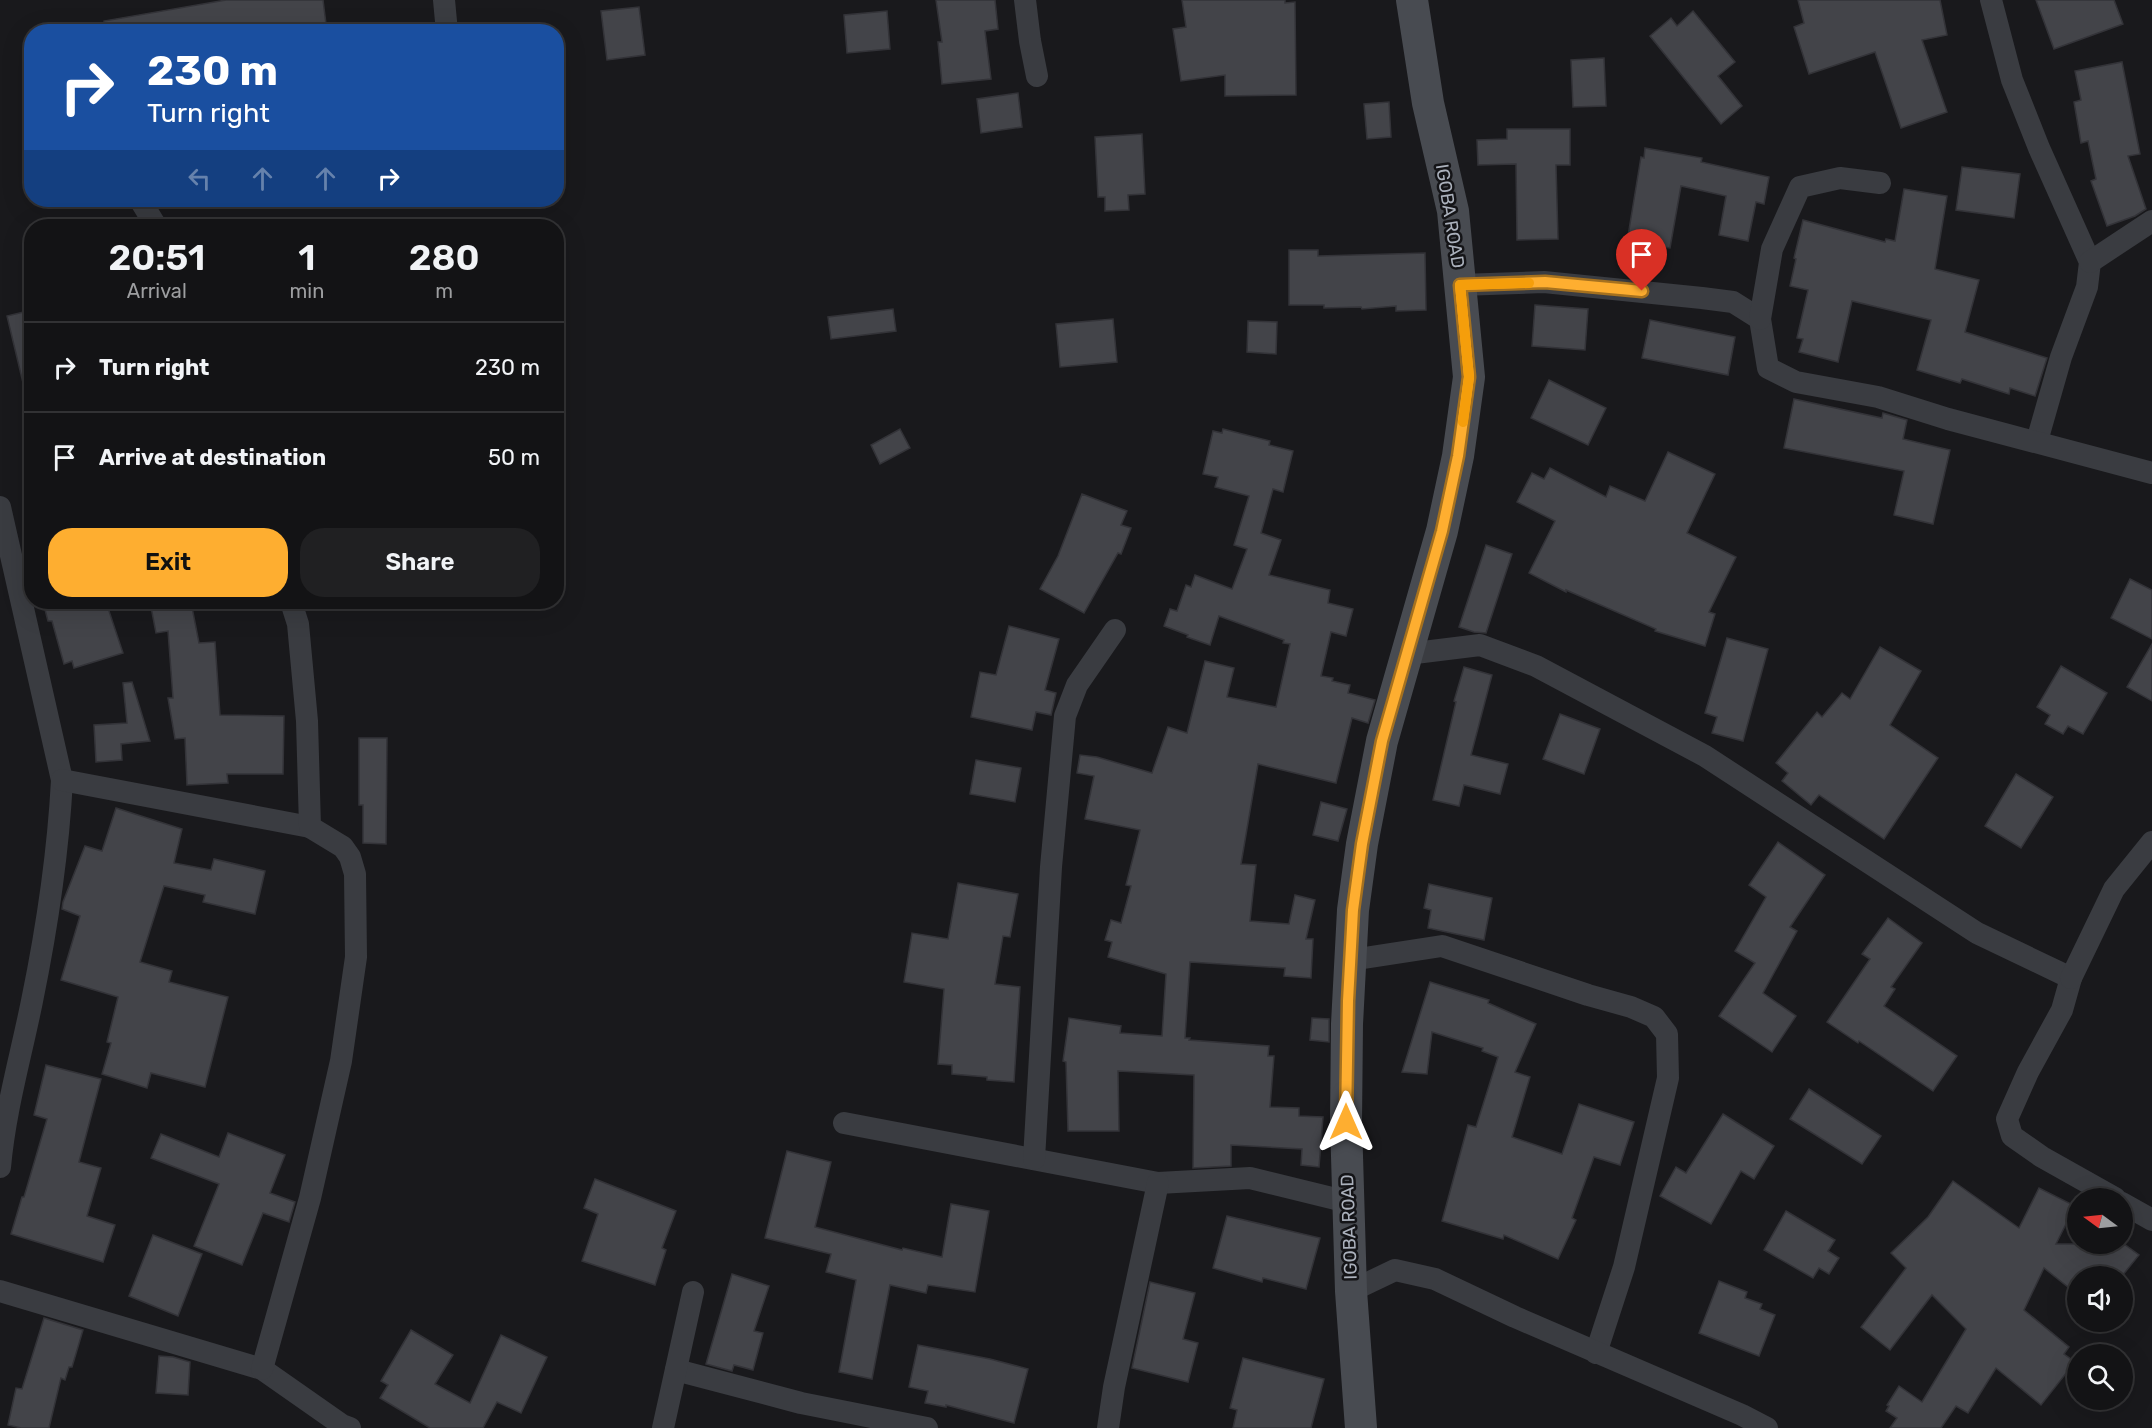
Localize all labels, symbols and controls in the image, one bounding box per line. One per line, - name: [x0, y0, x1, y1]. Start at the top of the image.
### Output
- text: 230 m: [147, 46, 278, 96]
- icon: right: [48, 48, 126, 126]
- text: Turn right: [147, 97, 270, 129]
- icon: left: [183, 162, 216, 195]
- icon: ahead: [246, 162, 279, 195]
- icon: ahead: [309, 162, 342, 195]
- icon: right: [372, 162, 405, 195]
- street label: IGOBA ROAD: [1431, 162, 1469, 270]
- pin: [1616, 229, 1667, 291]
- text: 20:51: [108, 236, 205, 279]
- text: 1: [298, 236, 316, 279]
- text: 280: [409, 236, 480, 279]
- icon: arrive: [1625, 238, 1658, 271]
- text: Arrival: [127, 279, 187, 303]
- text: min: [290, 279, 324, 303]
- text: m: [435, 279, 453, 303]
- icon: right: [48, 351, 81, 384]
- text: Turn right: [99, 354, 209, 381]
- text: 230 m: [475, 354, 540, 381]
- icon: arrive: [48, 441, 81, 474]
- text: Arrive at destination: [99, 444, 326, 471]
- text: 50 m: [488, 444, 540, 471]
- button: Exit: [48, 528, 288, 597]
- button: Share: [300, 528, 540, 597]
- position arrow: [1314, 1090, 1378, 1154]
- street label: IGOBA ROAD: [1336, 1174, 1362, 1280]
- north arrow: [2067, 1188, 2133, 1254]
- map controls: [2067, 1188, 2133, 1410]
- button: sound: [2067, 1266, 2133, 1332]
- button: search: [2067, 1344, 2133, 1410]

